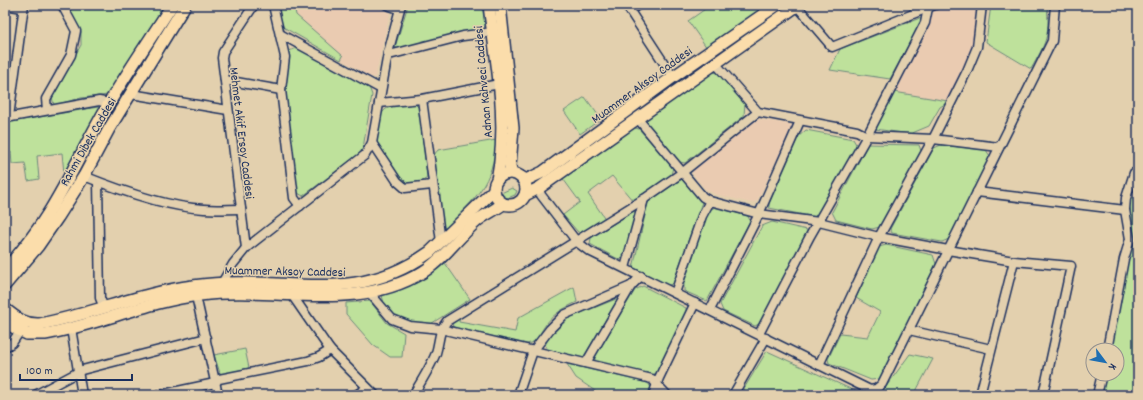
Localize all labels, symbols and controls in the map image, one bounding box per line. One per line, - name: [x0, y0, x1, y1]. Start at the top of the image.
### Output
- street label: Adnan Kahveci Caddesi: [470, 24, 499, 139]
- street label: Muammer Aksoy Caddesi: [588, 42, 697, 129]
- street label: Mehmet Akif Ersoy Caddesi: [223, 66, 258, 201]
- street label: Rahmi Dibek Caddesi: [56, 94, 123, 190]
- street label: Muammer Aksoy Caddesi: [224, 262, 346, 283]
- north arrow: [1085, 342, 1125, 382]
- scale bar: [20, 356, 132, 382]
- text: K: [1104, 360, 1120, 373]
- text: 100 m: [26, 363, 53, 380]

